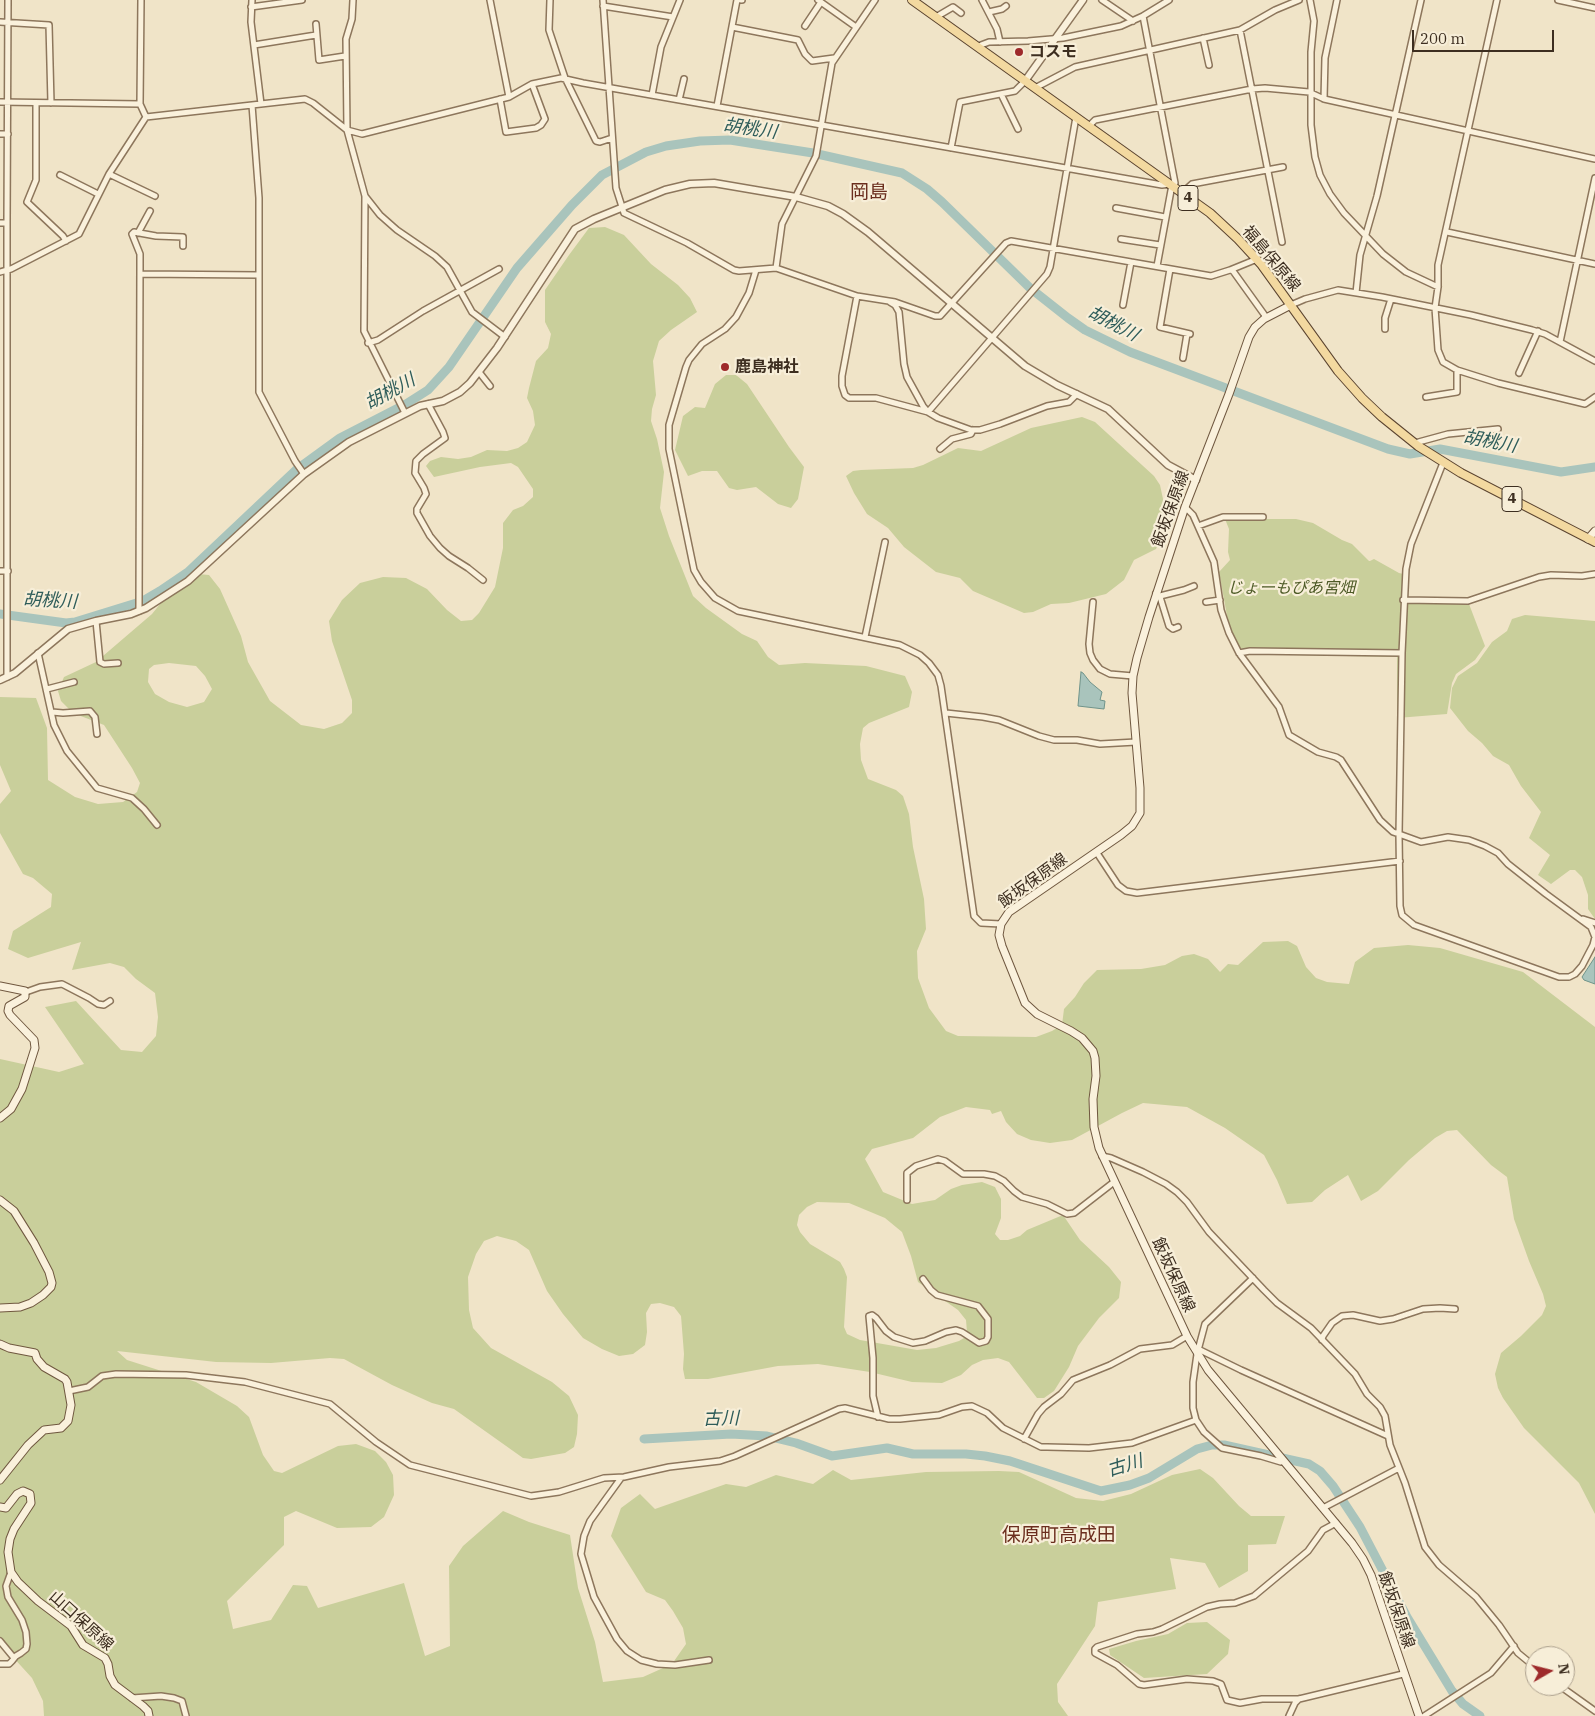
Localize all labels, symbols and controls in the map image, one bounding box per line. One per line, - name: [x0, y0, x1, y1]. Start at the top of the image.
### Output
- scale bar: [1415, 20, 1558, 52]
- text: 200 m: [1420, 29, 1465, 48]
- place label: コスモ: [1029, 42, 1077, 62]
- marker: コスモ: [1013, 46, 1025, 58]
- water label: 胡桃川: [722, 115, 778, 143]
- district label: 岡島: [850, 182, 888, 204]
- road number: 4: [1178, 186, 1198, 210]
- street label: 福島保原線: [1238, 222, 1304, 296]
- water label: 胡桃川: [1084, 302, 1142, 346]
- place label: 鹿島神社: [735, 357, 799, 377]
- marker: 鹿島神社: [719, 361, 731, 373]
- water label: 胡桃川: [361, 369, 419, 415]
- water label: 胡桃川: [1461, 426, 1519, 458]
- street label: 飯坂保原線: [1148, 468, 1194, 550]
- road number: 4: [1502, 486, 1522, 512]
- park label: じょーもぴあ宮畑: [1227, 578, 1355, 598]
- water label: 胡桃川: [22, 589, 78, 613]
- street label: 飯坂保原線: [995, 850, 1071, 912]
- street label: 飯坂保原線: [1147, 1235, 1199, 1315]
- water label: 古川: [703, 1408, 739, 1430]
- water label: 古川: [1105, 1450, 1145, 1482]
- district label: 保原町高成田: [1002, 1525, 1116, 1547]
- street label: 飯坂保原線: [1374, 1569, 1418, 1651]
- street label: 山口保原線: [45, 1587, 117, 1655]
- north arrow: [1525, 1646, 1575, 1696]
- text: N: [1554, 1662, 1574, 1676]

